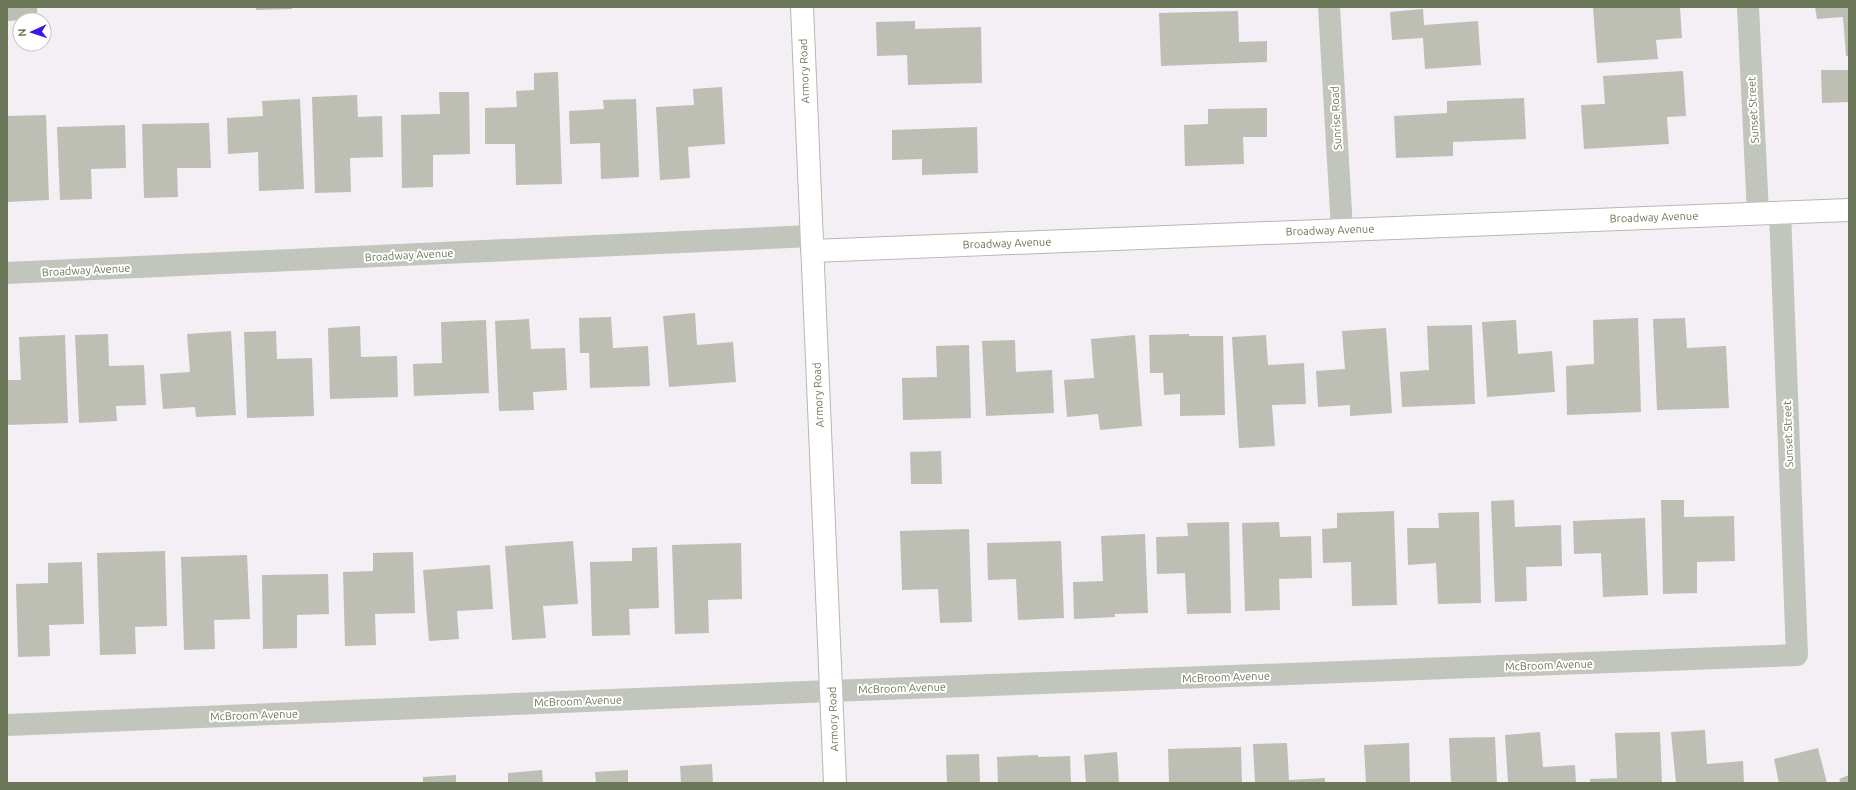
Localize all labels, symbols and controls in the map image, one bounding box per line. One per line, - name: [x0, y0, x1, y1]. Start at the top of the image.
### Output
- north arrow: [12, 12, 52, 52]
- text: N: [16, 28, 28, 37]
- street label: Armory Road: [797, 38, 811, 104]
- street label: Sunset Street: [1745, 76, 1761, 144]
- street label: Sunrise Road: [1328, 86, 1344, 150]
- street label: Broadway Avenue: [1609, 209, 1699, 225]
- street label: Broadway Avenue: [1285, 222, 1375, 238]
- street label: Broadway Avenue: [962, 235, 1052, 251]
- street label: Broadway Avenue: [364, 247, 454, 263]
- street label: Broadway Avenue: [41, 262, 131, 278]
- street label: Armory Road: [810, 362, 826, 428]
- street label: Sunset Street: [1781, 400, 1795, 468]
- street label: McBroom Avenue: [1505, 657, 1593, 673]
- street label: McBroom Avenue: [1182, 669, 1270, 685]
- street label: McBroom Avenue: [858, 680, 946, 696]
- street label: Armory Road: [826, 686, 840, 752]
- street label: McBroom Avenue: [534, 693, 622, 709]
- street label: McBroom Avenue: [210, 707, 298, 723]

